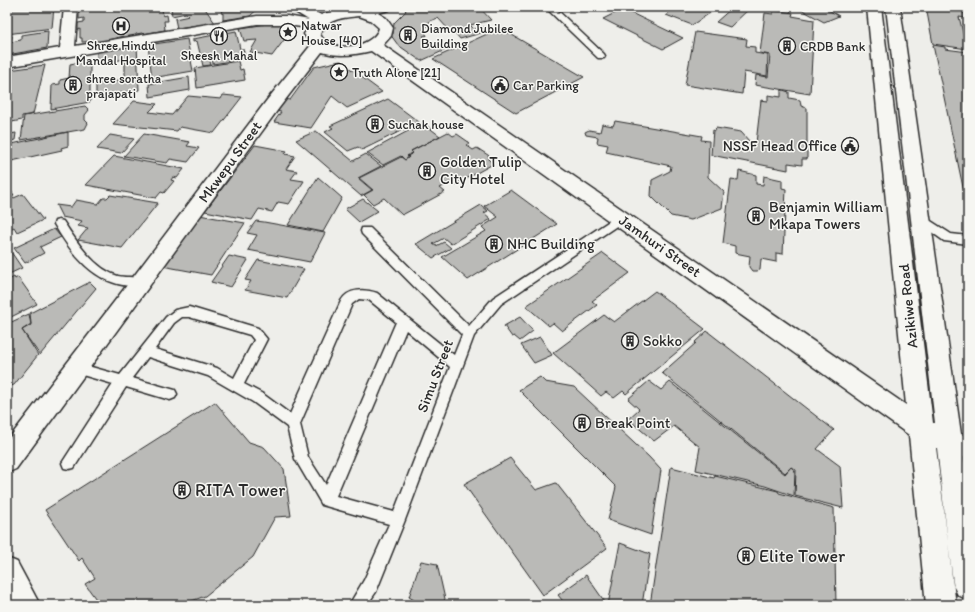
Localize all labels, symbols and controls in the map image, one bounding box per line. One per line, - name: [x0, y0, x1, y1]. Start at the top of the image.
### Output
- hospital icon: Shree Hindu Mandal Hospital: [111, 16, 131, 36]
- place label: Natwar House [40]: [301, 18, 362, 48]
- place label: Diamond Jubilee Building: [421, 21, 513, 51]
- place icon: Natwar House [40]: [278, 22, 298, 42]
- building icon: Diamond Jubilee Building: [398, 25, 418, 45]
- restaurant icon: Sheesh Mahal: [209, 26, 229, 46]
- building icon: CRDB Bank: [777, 36, 797, 56]
- place label: Shree Hindu Mandal Hospital: [76, 38, 167, 68]
- place label: CRDB Bank: [800, 39, 866, 54]
- place label: Sheesh Mahal: [181, 48, 258, 63]
- place icon: Truth Alone [21]: [329, 62, 349, 82]
- place label: Truth Alone [21]: [352, 65, 441, 80]
- place label: shree soratha prajapati: [86, 71, 162, 101]
- building icon: shree soratha prajapati: [63, 75, 83, 95]
- public building icon: Car Parking: [490, 75, 510, 95]
- place label: Car Parking: [513, 78, 579, 93]
- building icon: Suchak house: [365, 114, 385, 134]
- place label: Suchak house: [388, 117, 464, 132]
- street label: Mkwepu Street: [194, 118, 266, 206]
- public building icon: NSSF Head Office: [840, 136, 860, 156]
- place label: NSSF Head Office: [723, 137, 837, 155]
- place label: Golden Tulip City Hotel: [440, 153, 522, 188]
- building icon: Golden Tulip City Hotel: [417, 161, 437, 181]
- place label: Benjamin William Mkapa Towers: [769, 198, 883, 233]
- building icon: Benjamin William Mkapa Towers: [746, 206, 766, 226]
- street label: Jamhuri Street: [615, 211, 705, 281]
- building icon: NHC Building: [484, 234, 504, 254]
- place label: NHC Building: [507, 235, 595, 253]
- street label: Azikiwe Road: [895, 262, 921, 349]
- building icon: Sokko: [620, 331, 640, 351]
- place label: Sokko: [643, 332, 682, 350]
- street label: Simu Street: [413, 337, 457, 415]
- building icon: Break Point: [572, 413, 592, 433]
- place label: Break Point: [595, 414, 671, 432]
- place label: RITA Tower: [195, 479, 285, 501]
- building icon: RITA Tower: [172, 480, 192, 500]
- place label: Elite Tower: [759, 545, 846, 567]
- building icon: Elite Tower: [736, 546, 756, 566]

